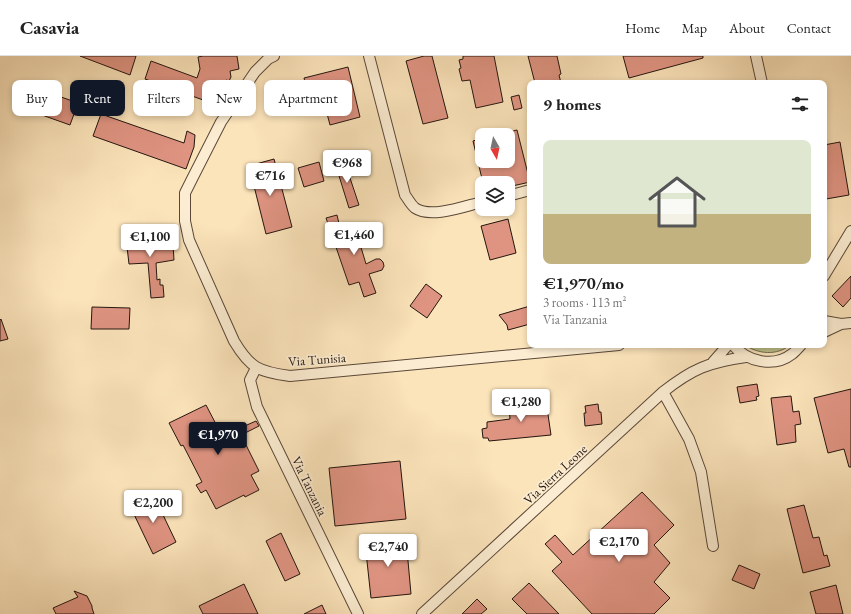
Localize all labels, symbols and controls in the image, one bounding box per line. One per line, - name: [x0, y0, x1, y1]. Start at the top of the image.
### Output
- text: Casavia: [20, 15, 79, 40]
- text: Home: [625, 19, 660, 37]
- text: Map: [682, 19, 707, 37]
- text: About: [729, 19, 765, 37]
- text: Contact: [787, 19, 831, 37]
- chip: Buy: [12, 80, 62, 116]
- chip: Rent: [70, 80, 125, 116]
- chip: Filters: [133, 80, 194, 116]
- chip: New: [202, 80, 256, 116]
- chip: Apartment: [264, 80, 352, 116]
- text: 9 homes: [543, 93, 601, 115]
- icon: filters: [789, 93, 811, 115]
- north arrow: [475, 128, 515, 168]
- map controls: [475, 128, 515, 216]
- pin: €968: [323, 150, 371, 184]
- text: €968: [332, 154, 362, 171]
- pin: €716: [246, 163, 294, 197]
- icon: home: [641, 166, 713, 238]
- text: €716: [255, 167, 285, 184]
- button: layers: [475, 176, 515, 216]
- pin: €1,460: [321, 222, 387, 256]
- pin: €1,100: [117, 224, 183, 258]
- text: €1,460: [334, 226, 374, 243]
- text: €1,100: [130, 228, 170, 245]
- text: €1,970/mo: [543, 272, 624, 294]
- text: 3 rooms · 113 m²: [543, 294, 627, 311]
- text: Via Tanzania: [543, 311, 607, 328]
- street label: Via Tunisia: [288, 349, 347, 370]
- pin: €1,280: [488, 389, 554, 423]
- text: €1,280: [501, 393, 541, 410]
- pin: €1,970: [185, 422, 251, 456]
- text: €1,970: [198, 426, 238, 443]
- street label: Via Sierra Leone: [520, 440, 591, 508]
- street label: Via Tanzania: [288, 454, 332, 520]
- pin: €2,200: [120, 490, 186, 524]
- text: €2,200: [133, 494, 173, 511]
- pin: €2,170: [586, 529, 652, 563]
- text: €2,170: [599, 533, 639, 550]
- pin: €2,740: [355, 534, 421, 568]
- text: €2,740: [368, 538, 408, 555]

